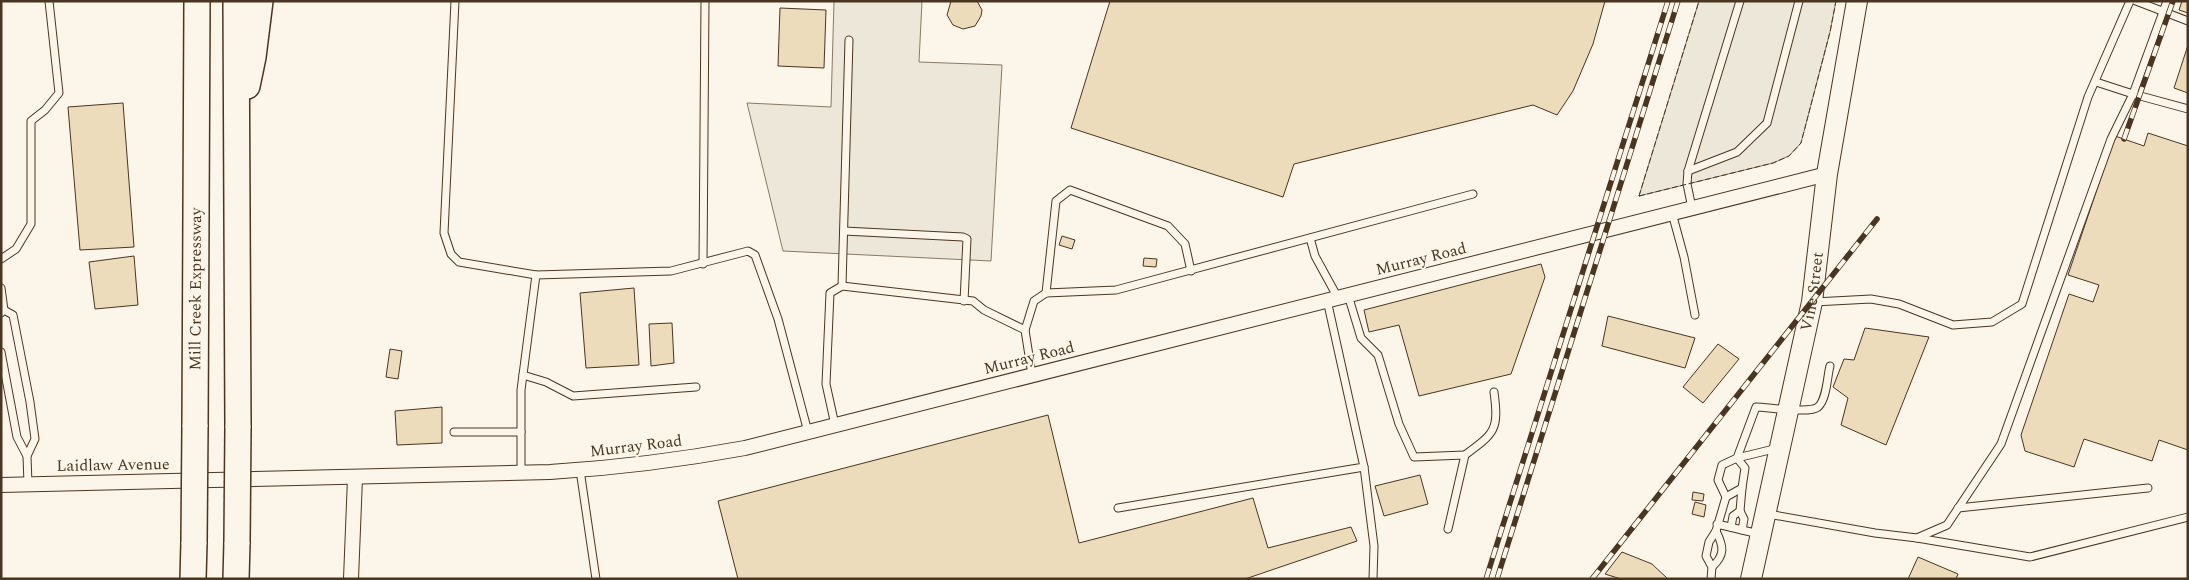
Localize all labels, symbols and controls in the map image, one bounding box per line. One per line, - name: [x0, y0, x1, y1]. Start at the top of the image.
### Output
- street label: Mill Creek Expressway: [183, 206, 208, 371]
- street label: Murray Road: [1373, 236, 1469, 282]
- street label: Vine Street: [1794, 250, 1830, 334]
- street label: Murray Road: [981, 335, 1077, 381]
- street label: Murray Road: [589, 428, 684, 464]
- street label: Laidlaw Avenue: [56, 452, 170, 478]

